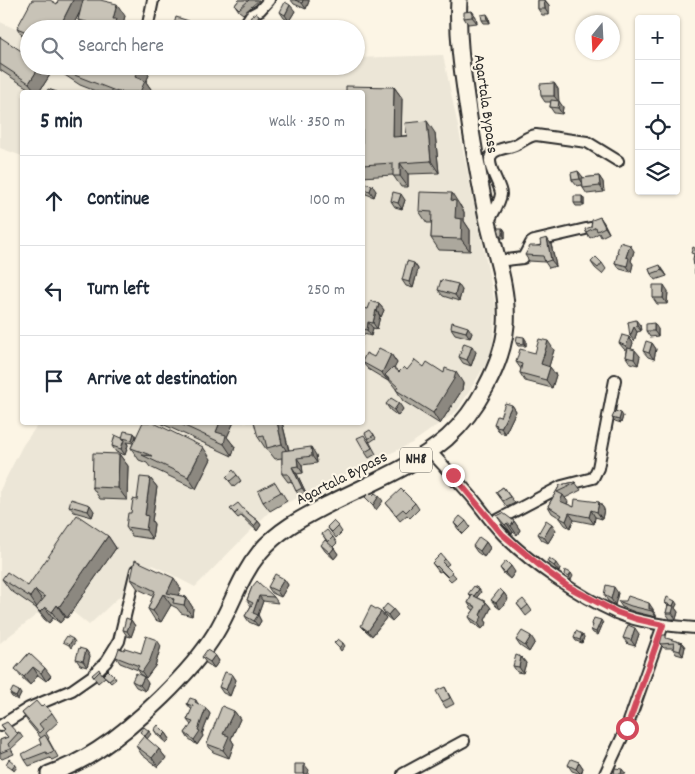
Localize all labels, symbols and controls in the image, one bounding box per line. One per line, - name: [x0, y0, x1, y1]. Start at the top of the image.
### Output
- north arrow: [575, 15, 620, 60]
- map controls: [635, 15, 680, 195]
- button: +: [635, 15, 680, 60]
- search box: [20, 20, 365, 75]
- icon: search: [38, 34, 66, 62]
- text: Search here: [78, 34, 164, 61]
- street label: Agartala Bypass: [467, 53, 503, 155]
- button: −: [635, 60, 680, 105]
- button: locate: [635, 105, 680, 150]
- text: 5 min: [40, 108, 83, 138]
- text: Walk · 350 m: [269, 111, 345, 134]
- button: layers: [635, 150, 680, 195]
- icon: ahead: [40, 187, 68, 215]
- text: Continue: [87, 187, 149, 214]
- text: 100 m: [309, 189, 345, 212]
- icon: left: [40, 277, 68, 305]
- text: Turn left: [87, 277, 150, 304]
- text: 250 m: [307, 279, 345, 302]
- icon: arrive: [40, 367, 68, 395]
- text: Arrive at destination: [87, 367, 237, 394]
- street label: Agartala Bypass: [292, 446, 392, 512]
- road number: NH8: [400, 448, 432, 472]
- route end: [442, 464, 465, 487]
- route start: [616, 717, 639, 740]

